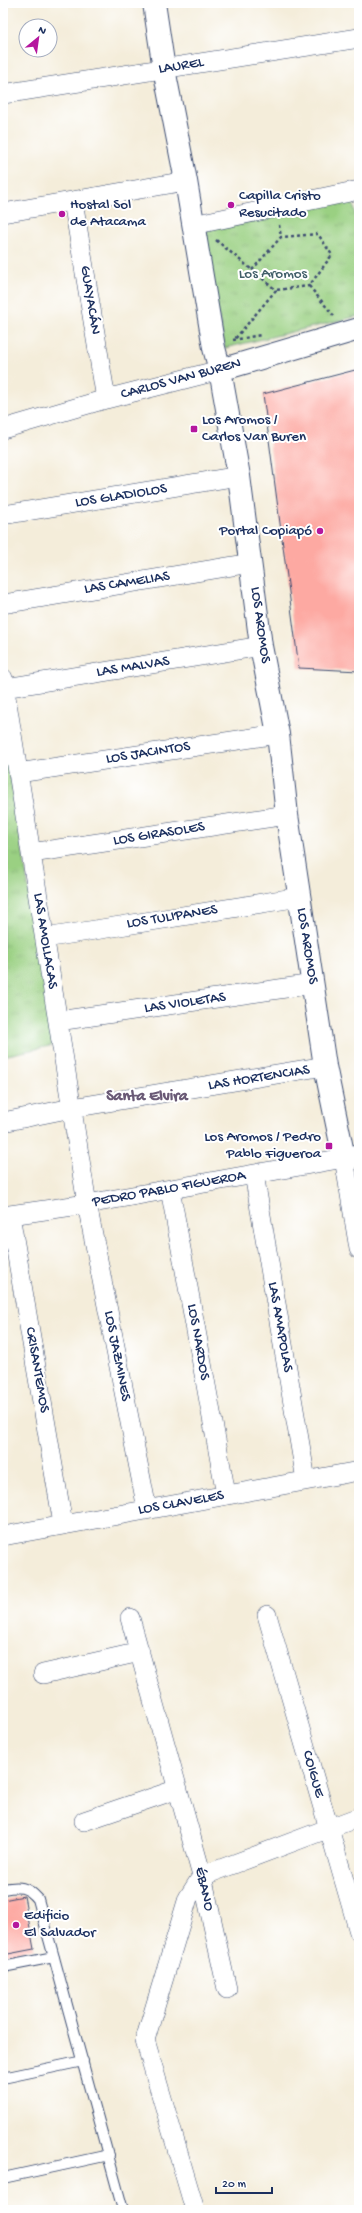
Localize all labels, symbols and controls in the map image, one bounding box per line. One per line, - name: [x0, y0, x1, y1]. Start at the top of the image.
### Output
- north arrow: [18, 18, 58, 58]
- text: N: [36, 24, 48, 38]
- street label: LAUREL: [157, 53, 205, 78]
- place label: Capilla Cristo Resucitado: [239, 187, 321, 222]
- place label: Hostal Sol de Atacama: [70, 196, 146, 231]
- marker: Capilla Cristo Resucitado: [226, 200, 236, 210]
- marker: Hostal Sol de Atacama: [57, 209, 67, 219]
- street label: GUAYACÁN: [76, 264, 104, 336]
- park label: Los Aromos: [239, 265, 308, 283]
- street label: CARLOS VAN BUREN: [119, 354, 243, 404]
- place label: Los Aromos / Carlos Van Buren: [202, 411, 306, 446]
- marker: Los Aromos / Carlos Van Buren: [189, 424, 199, 434]
- street label: LOS GLADIOLOS: [74, 480, 168, 512]
- place label: Portal Copiapó: [218, 522, 312, 540]
- marker: Portal Copiapó: [315, 526, 325, 536]
- street label: LAS CAMELIAS: [83, 567, 171, 599]
- street label: LOS AROMOS: [246, 586, 274, 665]
- street label: LAS MALVAS: [95, 652, 171, 682]
- street label: LOS JACINTOS: [105, 737, 191, 769]
- street label: LOS GIRASOLES: [112, 818, 206, 850]
- street label: LAS AMOLLACAS: [29, 892, 61, 990]
- street label: LOS TULIPANES: [125, 901, 219, 933]
- street label: LOS AROMOS: [292, 906, 322, 986]
- street label: LAS VIOLETAS: [143, 988, 227, 1018]
- street label: LAS HORTENCIAS: [207, 1061, 311, 1095]
- district label: Santa Elvira: [106, 1088, 189, 1107]
- place label: Los Aromos / Pedro Pablo Figueroa: [204, 1128, 322, 1163]
- marker: Los Aromos / Pedro Pablo Figueroa: [324, 1141, 334, 1151]
- street label: PEDRO PABLO FIGUEROA: [90, 1166, 248, 1212]
- street label: LAS AMAPOLAS: [263, 1280, 297, 1374]
- street label: LOS NARDOS: [182, 1302, 214, 1382]
- street label: LOS JAZMINES: [99, 1309, 135, 1403]
- street label: CRISANTEMOS: [21, 1326, 53, 1414]
- street label: LOS CLAVELES: [137, 1487, 225, 1519]
- street label: COIGUE: [298, 1748, 328, 1800]
- street label: ÉBANO: [190, 1865, 218, 1913]
- place label: Edificio El Salvador: [24, 1907, 97, 1942]
- marker: Edificio El Salvador: [11, 1920, 21, 1930]
- scale bar: [216, 2169, 272, 2195]
- text: 20 m: [222, 2178, 247, 2192]

